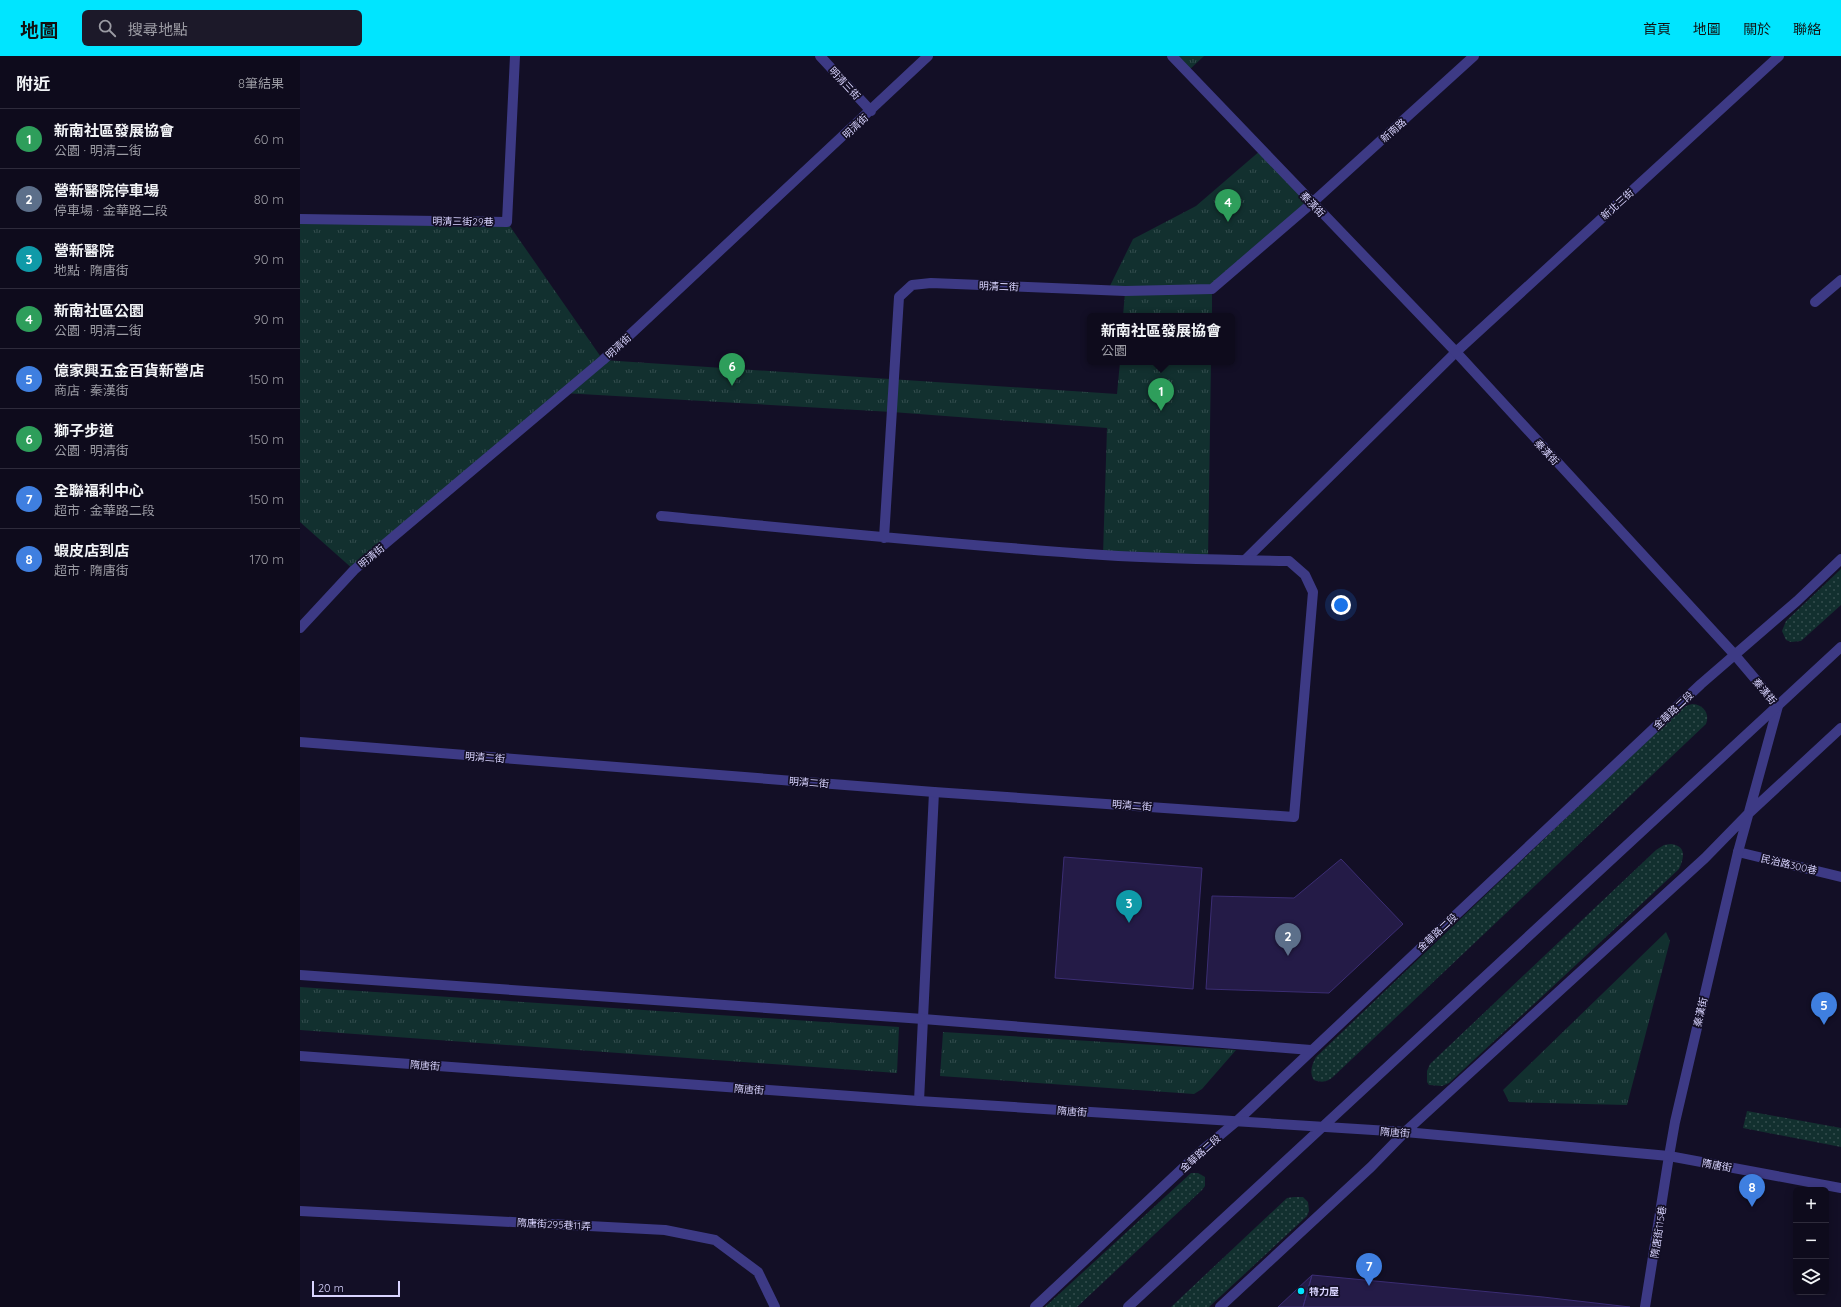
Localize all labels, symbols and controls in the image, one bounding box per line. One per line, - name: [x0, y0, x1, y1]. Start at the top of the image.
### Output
- search box: [82, 10, 362, 46]
- icon: search: [96, 17, 118, 39]
- text: 地圖: [20, 18, 58, 42]
- text: 搜尋地點: [128, 20, 188, 39]
- text: 首頁: [1643, 20, 1671, 38]
- text: 地圖: [1693, 20, 1721, 38]
- text: 關於: [1743, 20, 1771, 38]
- text: 聯絡: [1793, 20, 1821, 38]
- street label: 明清三街: [826, 64, 863, 102]
- text: 附近: [16, 73, 50, 94]
- text: 8筆結果: [238, 75, 284, 91]
- street label: 明清街: [840, 111, 871, 141]
- street label: 新南路: [1378, 116, 1409, 145]
- text: 新南社區發展協會: [54, 121, 174, 140]
- text: 1: [26, 131, 32, 147]
- text: 60 m: [254, 131, 284, 147]
- text: 公園 · 明清二街: [54, 142, 142, 158]
- text: 營新醫院停車場: [54, 181, 159, 200]
- street label: 新北三街: [1598, 186, 1637, 223]
- pin: 4: [1215, 189, 1241, 222]
- street label: 秦漢街: [1298, 189, 1328, 220]
- text: 2: [25, 191, 33, 207]
- text: 80 m: [254, 191, 284, 207]
- text: 停車場 · 金華路二段: [54, 202, 168, 218]
- street label: 明清三街29巷: [432, 214, 494, 229]
- text: 營新醫院: [54, 241, 114, 260]
- text: 3: [26, 251, 32, 267]
- text: 90 m: [254, 251, 284, 267]
- text: 地點 · 隋唐街: [54, 262, 129, 278]
- street label: 明清二街: [979, 279, 1019, 294]
- text: 新南社區公園: [54, 301, 144, 320]
- text: 4: [25, 311, 33, 327]
- text: 90 m: [254, 311, 284, 327]
- popup: [1087, 313, 1235, 365]
- text: 新南社區發展協會: [1101, 321, 1221, 340]
- text: 公園 · 明清二街: [54, 322, 142, 338]
- street label: 明清街: [603, 331, 634, 361]
- text: 公園: [1101, 342, 1127, 358]
- pin: 6: [719, 353, 745, 386]
- text: 億家興五金百貨新營店: [54, 361, 204, 380]
- text: 5: [25, 371, 33, 387]
- text: 150 m: [249, 371, 284, 387]
- pin: 1: [1148, 378, 1174, 411]
- text: 商店 · 秦漢街: [54, 382, 129, 398]
- text: 獅子步道: [54, 421, 114, 440]
- text: 6: [25, 431, 33, 447]
- text: 150 m: [249, 431, 284, 447]
- street label: 秦漢街: [1532, 437, 1562, 468]
- text: 公園 · 明清街: [54, 442, 129, 458]
- text: 全聯福利中心: [54, 481, 144, 500]
- text: 7: [25, 491, 33, 507]
- text: 150 m: [249, 491, 284, 507]
- text: 超市 · 金華路二段: [54, 502, 155, 518]
- text: 蝦皮店到店: [54, 541, 129, 560]
- street label: 明清街: [356, 542, 387, 571]
- text: 8: [25, 551, 33, 567]
- text: 170 m: [249, 551, 284, 567]
- text: 超市 · 隋唐街: [54, 562, 129, 578]
- your location: [1331, 595, 1351, 615]
- street label: 秦漢街: [1750, 676, 1779, 707]
- street label: 金華路二段: [1651, 689, 1696, 732]
- street label: 明清二街: [465, 750, 505, 765]
- street label: 明清二街: [789, 775, 829, 790]
- street label: 明清二街: [1112, 798, 1152, 813]
- street label: 民治路300巷: [1760, 852, 1818, 877]
- pin: 3: [1116, 890, 1142, 923]
- street label: 金華路二段: [1415, 911, 1460, 954]
- pin: 2: [1275, 923, 1301, 956]
- pin: 5: [1811, 992, 1837, 1025]
- street label: 秦漢街: [1691, 996, 1710, 1028]
- street label: 隋唐街: [410, 1058, 440, 1073]
- street label: 隋唐街: [734, 1082, 764, 1097]
- street label: 隋唐街: [1057, 1104, 1087, 1119]
- street label: 隋唐街: [1380, 1125, 1410, 1140]
- street label: 金華路二段: [1177, 1132, 1223, 1175]
- street label: 隋唐街: [1701, 1156, 1733, 1174]
- pin: 8: [1739, 1174, 1765, 1207]
- map controls: [1793, 1187, 1829, 1295]
- button: +: [1793, 1187, 1829, 1223]
- street label: 隋唐街115巷: [1648, 1205, 1669, 1259]
- street label: 隋唐街295巷11弄: [517, 1216, 591, 1233]
- button: −: [1793, 1223, 1829, 1259]
- pin: 7: [1356, 1253, 1382, 1286]
- button: layers: [1793, 1259, 1829, 1295]
- scale bar: [312, 1279, 400, 1298]
- text: 20 m: [318, 1281, 344, 1295]
- place label: 特力屋: [1309, 1285, 1339, 1298]
- marker: 特力屋: [1296, 1286, 1306, 1296]

